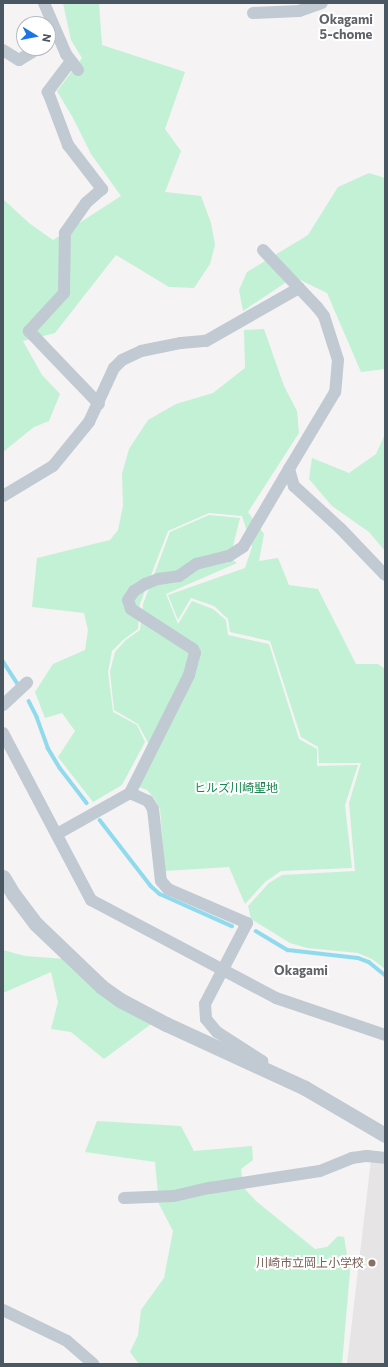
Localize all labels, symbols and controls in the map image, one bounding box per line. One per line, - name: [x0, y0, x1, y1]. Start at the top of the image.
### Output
- district label: Okagami 5-chome: [319, 12, 373, 43]
- north arrow: [16, 16, 56, 56]
- text: N: [40, 33, 54, 43]
- park label: ヒルズ川崎聖地: [194, 781, 278, 795]
- district label: Okagami: [274, 962, 328, 978]
- place label: 川崎市立岡上小学校: [256, 1256, 364, 1270]
- marker: 川崎市立岡上小学校: [367, 1258, 377, 1268]

